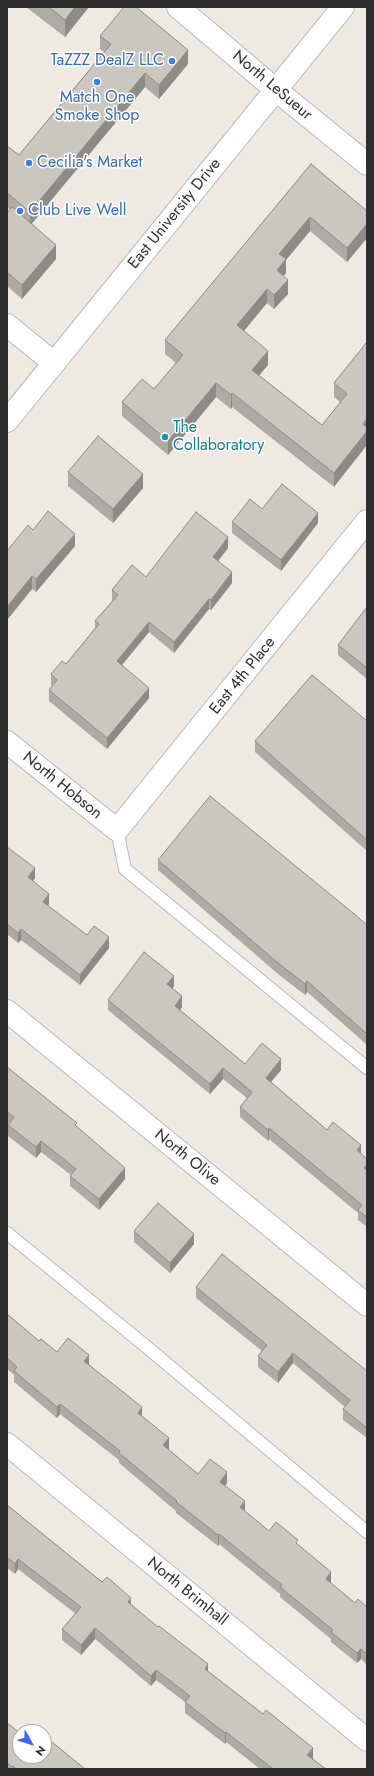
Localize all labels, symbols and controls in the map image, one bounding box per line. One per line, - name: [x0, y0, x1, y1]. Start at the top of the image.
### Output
- street label: North LeSueur: [228, 47, 316, 125]
- place label: TaZZZ DealZ LLC: [51, 51, 164, 71]
- marker: TaZZZ DealZ LLC: [167, 56, 177, 66]
- marker: Match One Smoke Shop: [92, 77, 102, 87]
- place label: Match One Smoke Shop: [55, 88, 139, 126]
- place label: Cecilia's Market: [37, 153, 142, 173]
- street label: East University Drive: [125, 155, 225, 273]
- marker: Cecilia's Market: [24, 158, 34, 168]
- place label: Club Live Well: [28, 201, 126, 221]
- marker: Club Live Well: [15, 206, 25, 216]
- place label: The Collaboratory: [173, 418, 264, 456]
- marker: The Collaboratory: [160, 432, 170, 442]
- street label: East 4th Place: [206, 633, 280, 719]
- street label: North Hobson: [18, 748, 106, 824]
- street label: North Olive: [150, 1126, 224, 1190]
- street label: North Brimhall: [143, 1554, 231, 1630]
- north arrow: [12, 1724, 52, 1764]
- text: N: [32, 1742, 50, 1759]

